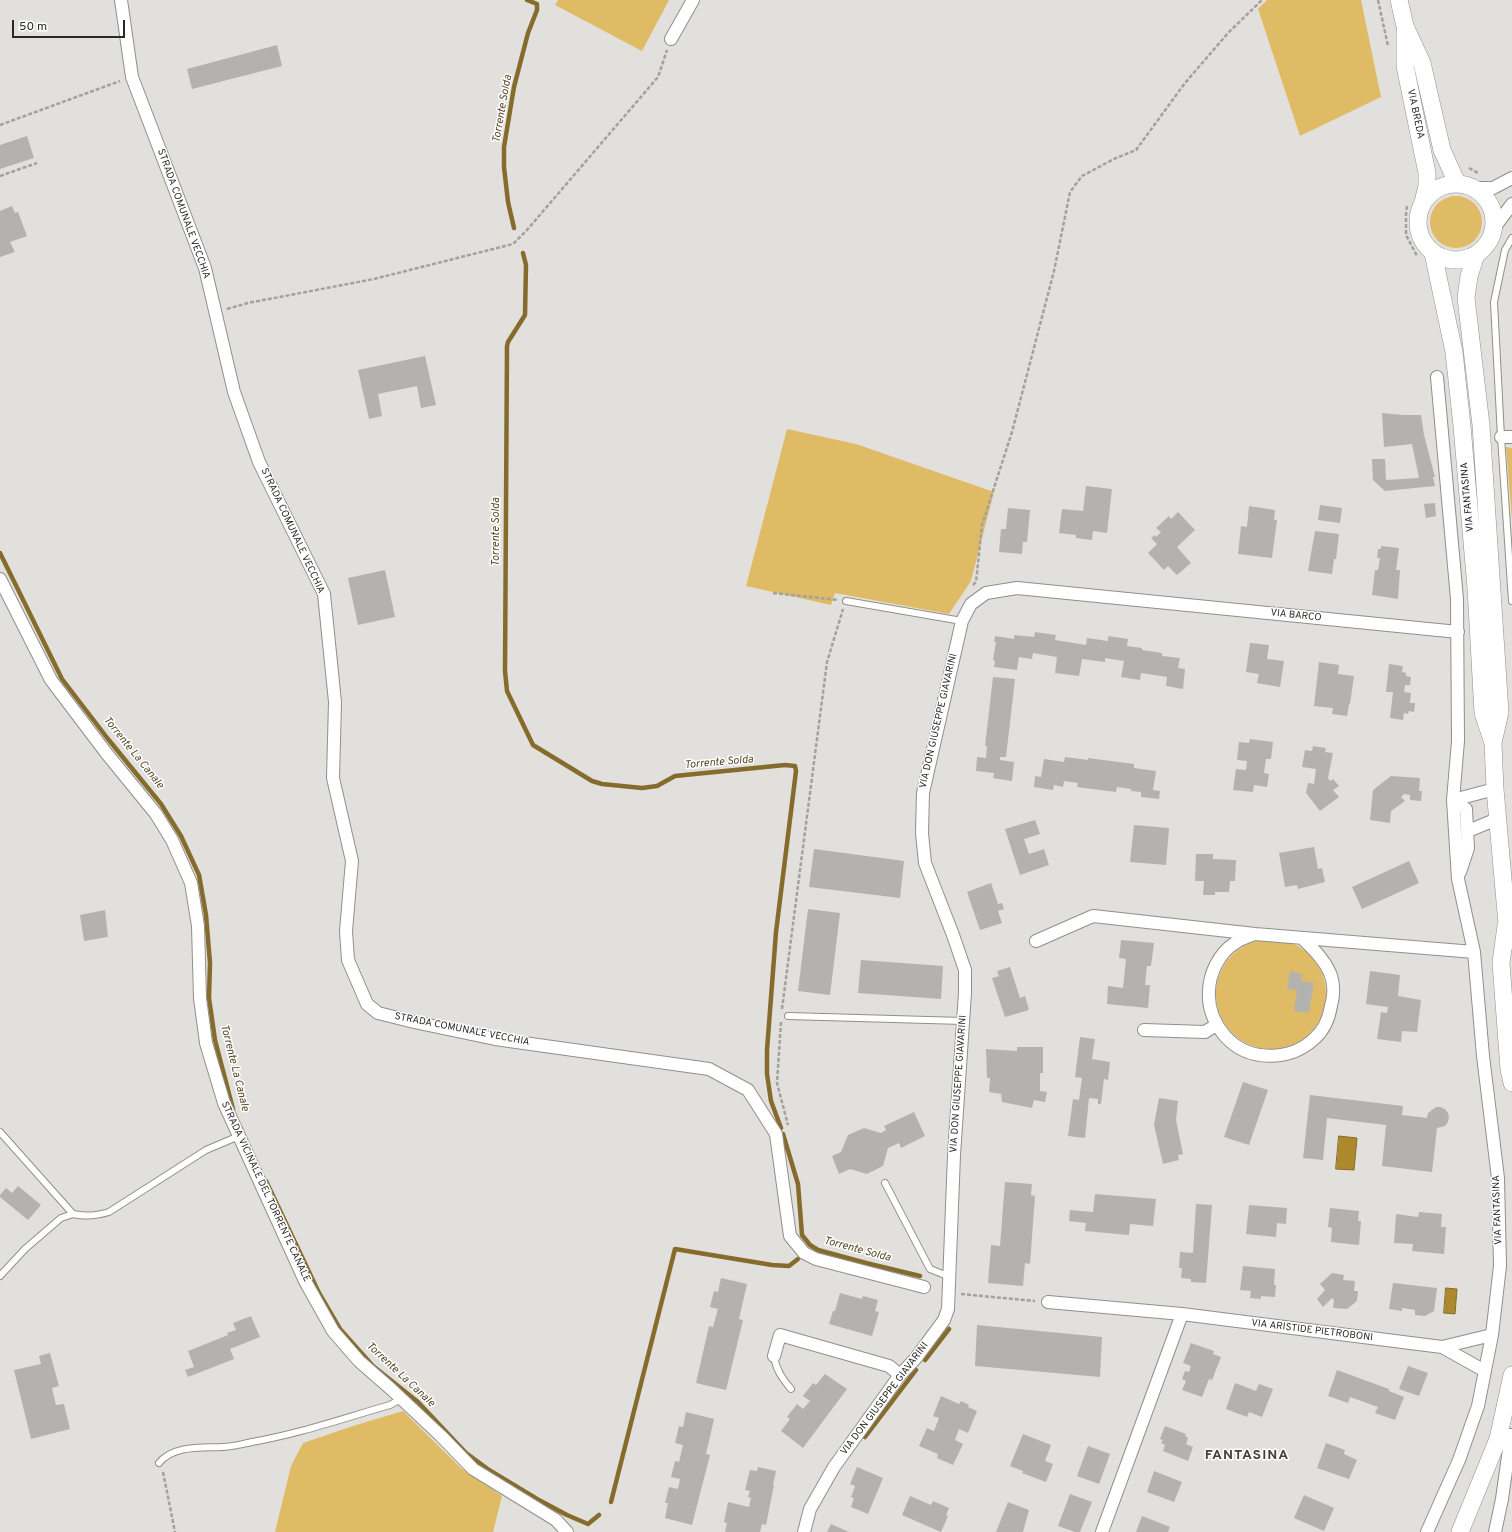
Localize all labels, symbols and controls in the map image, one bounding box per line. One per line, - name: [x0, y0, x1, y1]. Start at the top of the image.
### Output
- scale bar: [14, 12, 127, 38]
- text: 50 m: [19, 19, 47, 35]
- water label: Torrente Solda: [491, 74, 515, 144]
- street label: VIA BREDA: [1404, 88, 1426, 140]
- street label: STRADA COMUNALE VECCHIA: [154, 148, 212, 280]
- street label: VIA FANTASINA: [1459, 462, 1477, 532]
- street label: STRADA COMUNALE VECCHIA: [258, 466, 326, 596]
- water label: Torrente Solda: [490, 498, 504, 566]
- street label: VIA BARCO: [1270, 607, 1322, 625]
- street label: VIA DON GIUSEPPE GIAVARINI: [918, 652, 960, 790]
- water label: Torrente La Canale: [100, 714, 166, 792]
- water label: Torrente Solda: [684, 753, 754, 773]
- street label: STRADA COMUNALE VECCHIA: [394, 1011, 530, 1049]
- street label: VIA DON GIUSEPPE GIAVARINI: [948, 1015, 970, 1153]
- water label: Torrente La Canale: [217, 1023, 251, 1113]
- street label: STRADA VICINALE DEL TORRENTE CANALE: [218, 1100, 312, 1284]
- street label: VIA FANTASINA: [1491, 1175, 1505, 1245]
- water label: Torrente Solda: [822, 1235, 892, 1265]
- street label: VIA ARISTIDE PIETROBONI: [1251, 1318, 1373, 1344]
- water label: Torrente La Canale: [363, 1340, 437, 1410]
- street label: VIA DON GIUSEPPE GIAVARINI: [839, 1340, 931, 1458]
- district label: FANTASINA: [1205, 1448, 1289, 1464]

